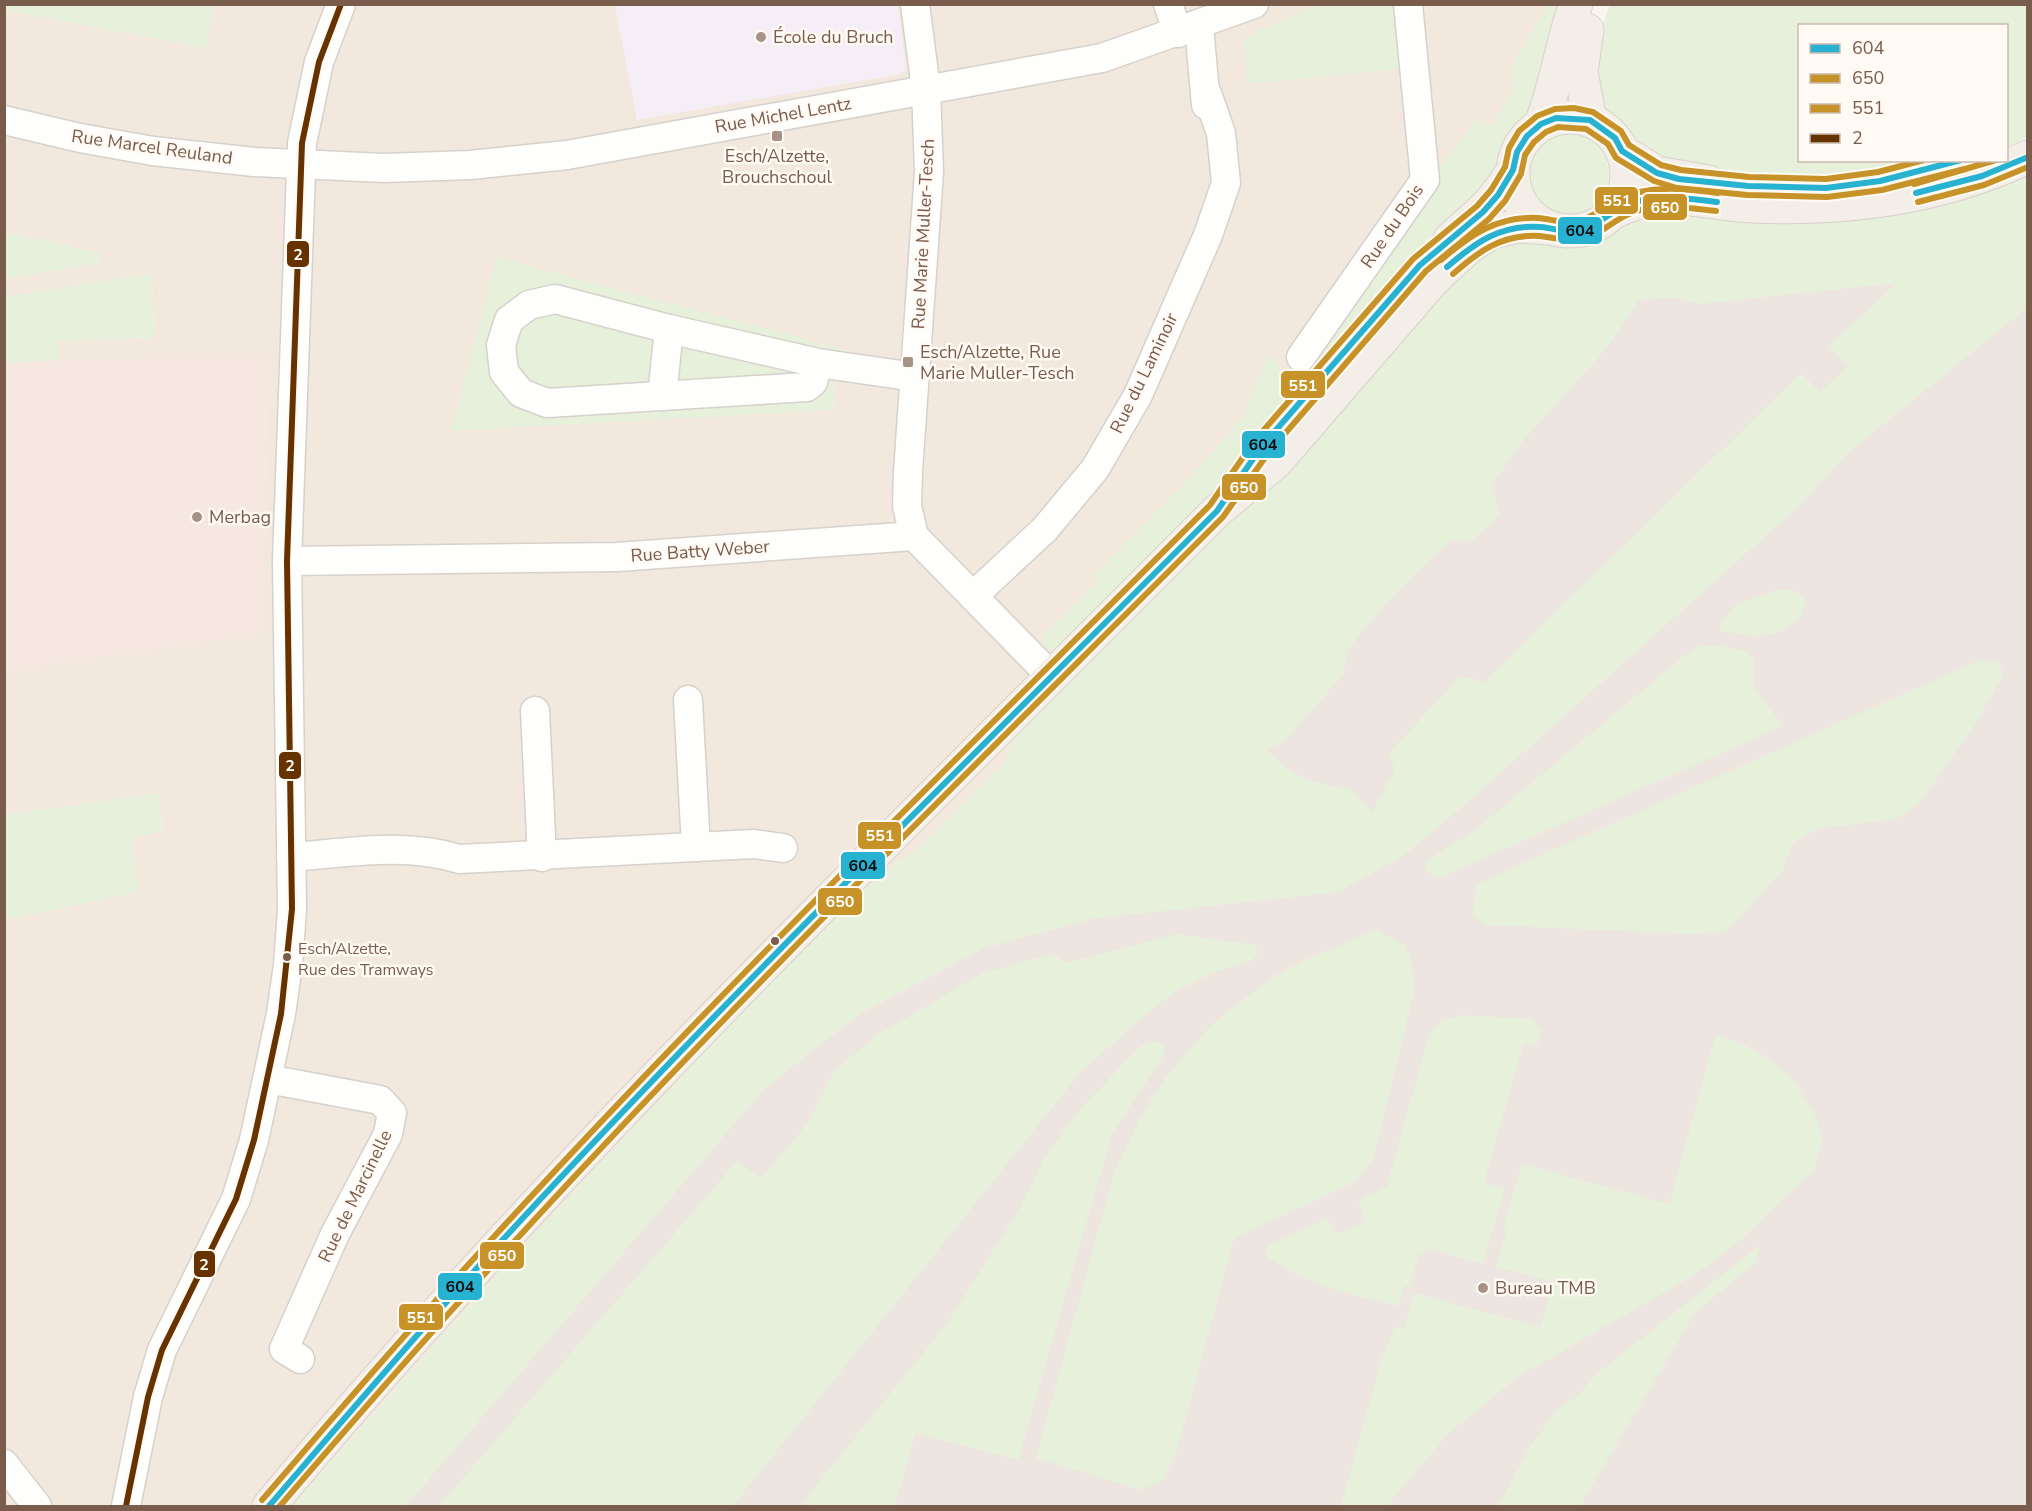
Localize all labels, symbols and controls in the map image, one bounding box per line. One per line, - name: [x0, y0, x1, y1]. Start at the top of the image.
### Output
- legend: [1798, 24, 2008, 162]
- place label: École du Bruch: [773, 25, 894, 49]
- marker: École du Bruch: [754, 30, 768, 44]
- text: 604: [1852, 36, 1885, 60]
- text: 650: [1852, 66, 1884, 90]
- street label: Rue Michel Lentz: [713, 91, 853, 139]
- text: 551: [1852, 96, 1884, 120]
- street label: Rue Marcel Reuland: [70, 124, 234, 170]
- text: 2: [1852, 126, 1863, 150]
- marker: Esch/Alzette, Brouchschoul: [770, 129, 784, 143]
- street label: Rue Marie Muller-Tesch: [906, 138, 940, 330]
- place label: Esch/Alzette, Brouchschoul: [722, 144, 833, 189]
- street label: Rue du Bois: [1355, 179, 1429, 273]
- line badge: 551: [1594, 186, 1639, 215]
- text: 551: [1603, 190, 1631, 212]
- line badge: 650: [1642, 193, 1688, 221]
- text: 650: [1651, 197, 1679, 219]
- line badge: 604: [1557, 216, 1603, 245]
- text: 604: [1566, 220, 1595, 242]
- line badge: 2: [286, 240, 310, 268]
- text: 2: [293, 244, 303, 266]
- street label: Rue du Laminoir: [1104, 308, 1184, 437]
- place label: Esch/Alzette, Rue Marie Muller-Tesch: [920, 340, 1074, 385]
- marker: Esch/Alzette, Rue Marie Muller-Tesch: [901, 355, 915, 369]
- line badge: 551: [1280, 370, 1326, 399]
- text: 551: [1289, 375, 1317, 397]
- line badge: 604: [1241, 430, 1286, 459]
- text: 604: [1249, 434, 1278, 456]
- line badge: 650: [1221, 473, 1267, 501]
- text: 650: [1230, 477, 1258, 499]
- place label: Merbag: [209, 505, 271, 529]
- marker: Merbag: [190, 510, 204, 524]
- street label: Rue Batty Weber: [630, 534, 771, 568]
- line badge: 2: [278, 751, 302, 780]
- text: 2: [285, 755, 295, 777]
- line badge: 551: [857, 821, 902, 850]
- text: 551: [866, 825, 894, 847]
- line badge: 604: [840, 851, 886, 880]
- text: 604: [849, 855, 878, 877]
- line badge: 650: [817, 887, 863, 916]
- text: 650: [826, 891, 854, 913]
- unlabelled marker: [769, 935, 781, 947]
- place label: Esch/Alzette, Rue des Tramways: [298, 938, 434, 981]
- marker: Esch/Alzette, Rue des Tramways: [281, 951, 293, 963]
- street label: Rue de Marcinelle: [312, 1126, 398, 1266]
- line badge: 650: [479, 1241, 525, 1270]
- text: 650: [488, 1245, 516, 1267]
- line badge: 2: [193, 1250, 216, 1278]
- text: 2: [199, 1254, 209, 1276]
- line badge: 604: [437, 1272, 483, 1301]
- text: 604: [446, 1276, 475, 1298]
- place label: Bureau TMB: [1495, 1276, 1596, 1300]
- marker: Bureau TMB: [1476, 1281, 1490, 1295]
- line badge: 551: [398, 1303, 444, 1331]
- text: 551: [407, 1307, 435, 1329]

